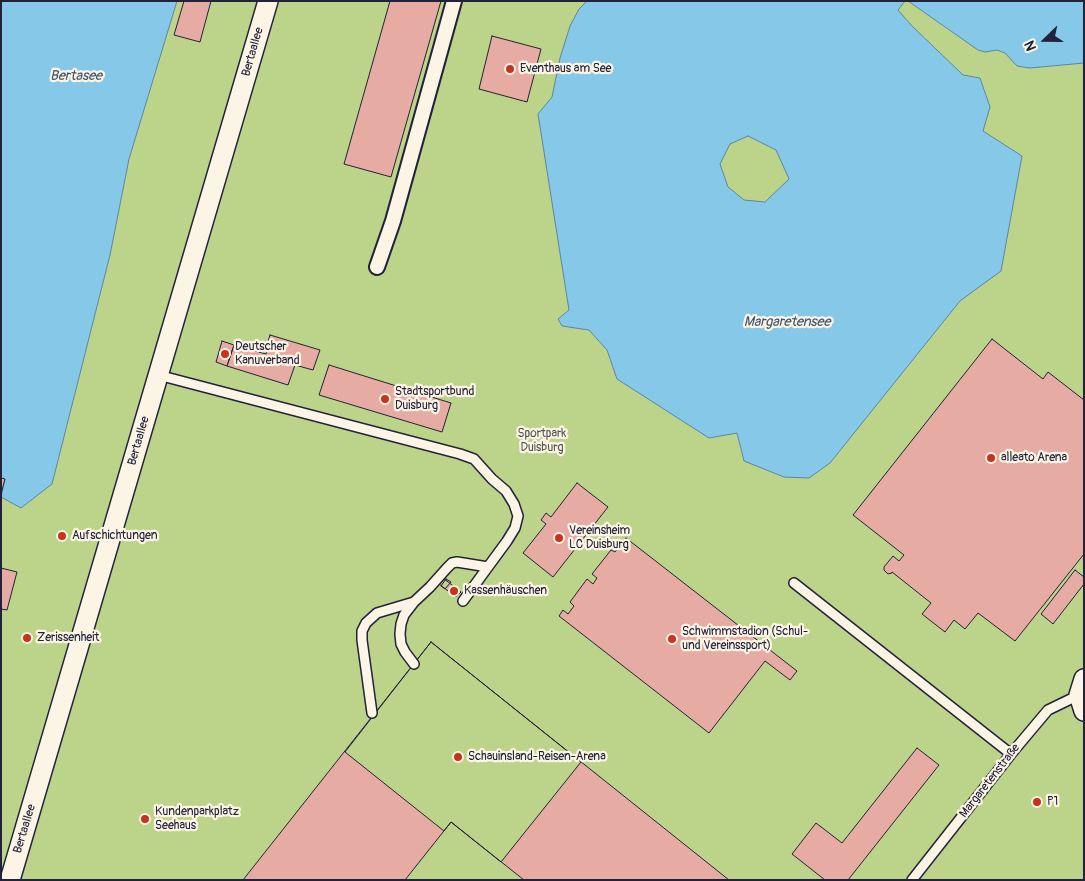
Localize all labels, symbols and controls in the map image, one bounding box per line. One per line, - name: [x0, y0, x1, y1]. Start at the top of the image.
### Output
- north arrow: [1020, 15, 1070, 65]
- street label: Bertaallee: [239, 26, 267, 78]
- text: N: [1021, 38, 1040, 53]
- place label: Eventhaus am See: [520, 62, 611, 76]
- marker: Eventhaus am See: [504, 63, 516, 75]
- water label: Bertasee: [50, 68, 102, 84]
- water label: Margaretensee: [744, 314, 830, 330]
- place label: Deutscher Kanuverband: [235, 340, 300, 368]
- marker: Deutscher Kanuverband: [219, 348, 231, 360]
- place label: Stadtsportbund Duisburg: [395, 385, 474, 413]
- marker: Stadtsportbund Duisburg: [379, 393, 391, 405]
- street label: Bertaallee: [125, 415, 153, 467]
- park label: Sportpark Duisburg: [518, 427, 566, 455]
- place label: alleato Arena: [1001, 451, 1067, 465]
- marker: alleato Arena: [985, 452, 997, 464]
- place label: Vereinsheim LC Duisburg: [569, 524, 630, 552]
- place label: Aufschichtungen: [72, 529, 157, 543]
- marker: Aufschichtungen: [56, 530, 68, 542]
- marker: Vereinsheim LC Duisburg: [553, 532, 565, 544]
- place label: Kassenhäuschen: [464, 584, 547, 598]
- marker: Kassenhäuschen: [448, 585, 460, 597]
- place label: Schwimmstadion (Schul- und Vereinssport): [682, 625, 808, 653]
- place label: Zerissenheit: [37, 631, 99, 645]
- marker: Zerissenheit: [21, 632, 33, 644]
- marker: Schwimmstadion (Schul- und Vereinssport): [666, 633, 678, 645]
- street label: Margaretenstraße: [957, 741, 1023, 821]
- place label: Schauinsland-Reisen-Arena: [468, 750, 606, 764]
- marker: Schauinsland-Reisen-Arena: [452, 751, 464, 763]
- place label: P1: [1047, 795, 1058, 809]
- marker: P1: [1031, 796, 1043, 808]
- street label: Bertaallee: [11, 803, 39, 855]
- place label: Kundenparkplatz Seehaus: [155, 805, 239, 833]
- marker: Kundenparkplatz Seehaus: [139, 813, 151, 825]

